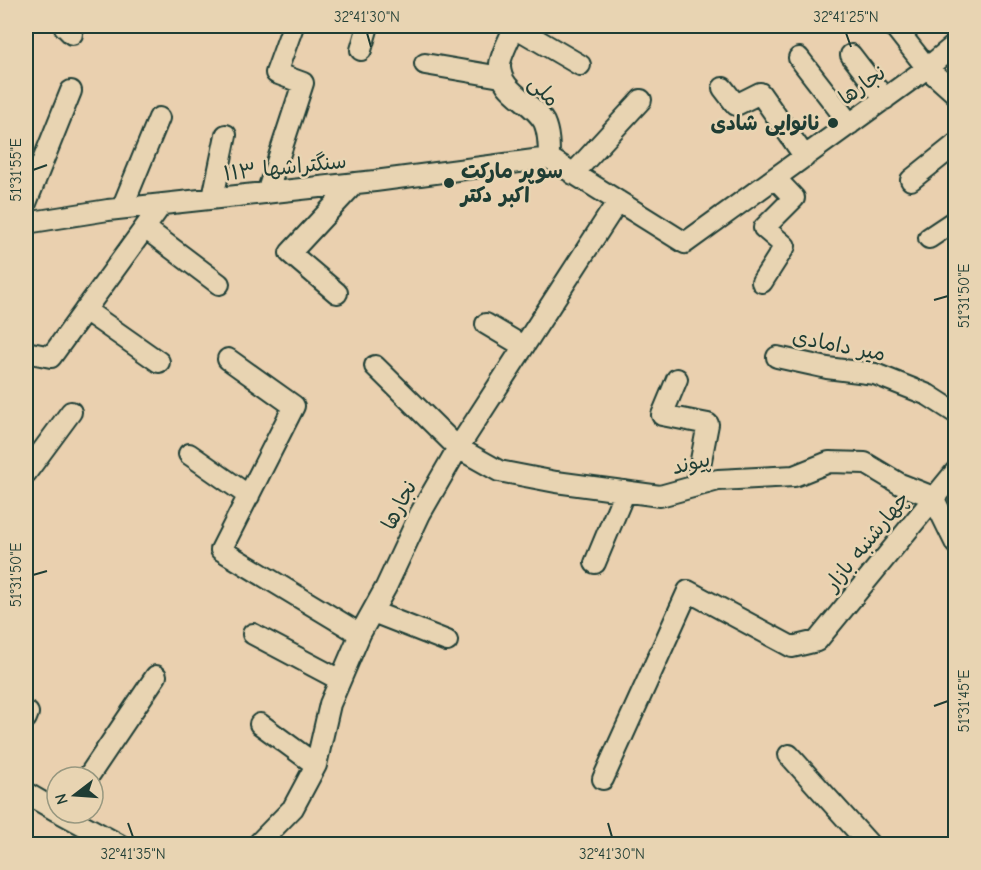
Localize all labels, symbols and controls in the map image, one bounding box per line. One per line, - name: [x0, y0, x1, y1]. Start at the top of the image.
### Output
- text: 32°41'30"N: [334, 8, 400, 26]
- text: 32°41'25"N: [813, 8, 879, 26]
- street label: نجارها: [834, 60, 890, 110]
- street label: ملی: [522, 71, 564, 113]
- place label: نانوایی شادی: [710, 111, 821, 136]
- marker: نانوایی شادی: [826, 116, 840, 130]
- text: 51°31'55"E: [7, 138, 25, 202]
- street label: سنگتراشها ۱۱۳: [222, 149, 348, 185]
- place label: سوپر مارکت اکبر دکتر: [459, 159, 563, 208]
- marker: سوپر مارکت اکبر دکتر: [442, 176, 456, 190]
- text: 51°31'50"E: [955, 264, 973, 328]
- street label: میر دامادی: [790, 324, 888, 366]
- street label: پیوند: [669, 447, 713, 480]
- street label: نجارها: [377, 476, 421, 534]
- street label: چهارشنبه بازار: [818, 487, 915, 598]
- text: 51°31'50"E: [7, 543, 25, 607]
- text: 51°31'45"E: [955, 670, 973, 732]
- north arrow: [45, 765, 105, 825]
- text: N: [51, 791, 72, 807]
- text: 32°41'35"N: [101, 845, 166, 863]
- text: 32°41'30"N: [579, 845, 645, 863]

